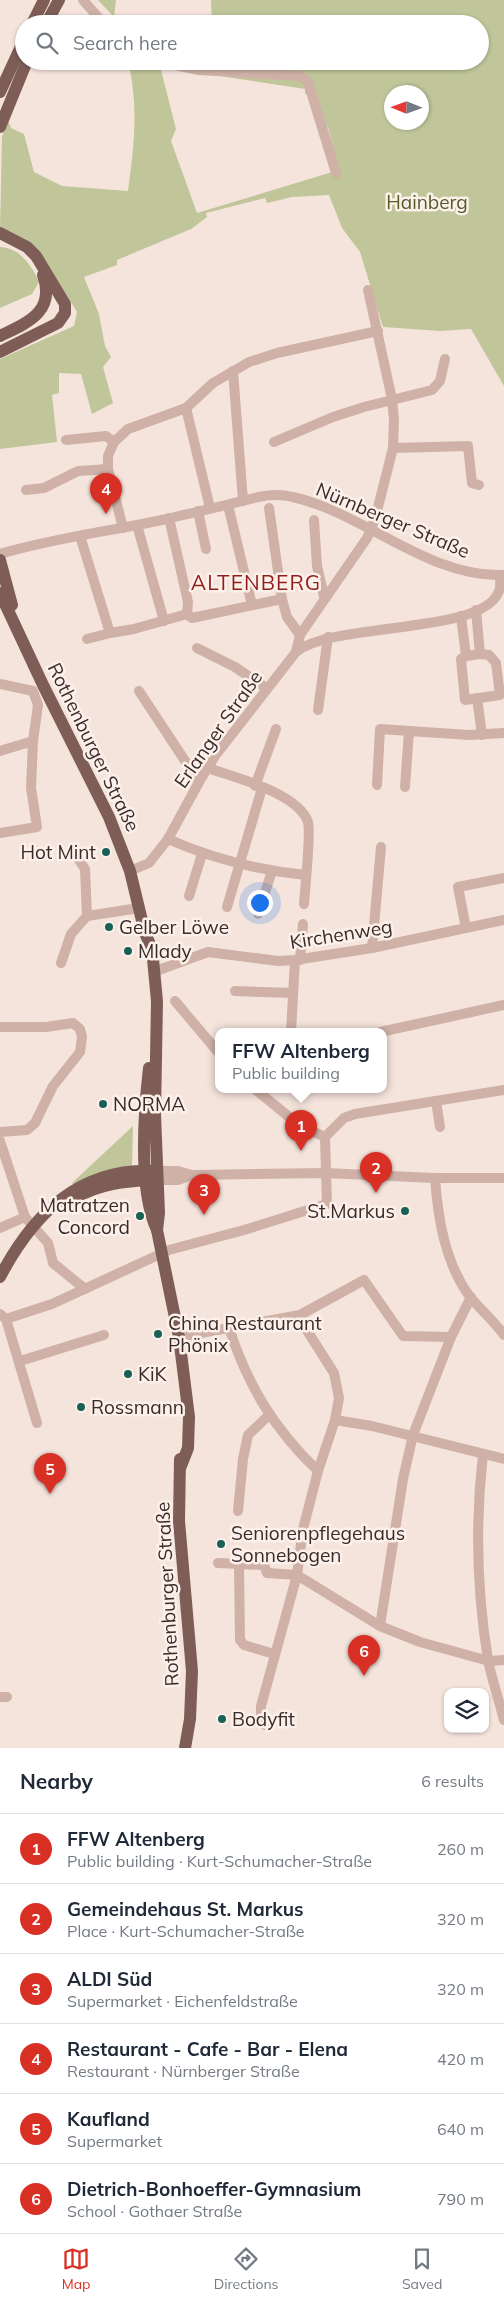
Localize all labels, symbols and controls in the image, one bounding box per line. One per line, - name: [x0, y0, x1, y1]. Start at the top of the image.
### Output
- search box: [15, 15, 489, 70]
- icon: search: [33, 29, 61, 57]
- text: Search here: [73, 31, 177, 55]
- north arrow: [384, 85, 429, 130]
- park label: Hainberg: [386, 190, 468, 214]
- pin: 4: [90, 473, 122, 514]
- street label: Nürnberger Straße: [313, 477, 473, 563]
- district label: ALTENBERG: [191, 569, 321, 595]
- street label: Rothenburger Straße: [43, 659, 145, 835]
- street label: Erlanger Straße: [169, 666, 267, 792]
- place label: Hot Mint: [20, 840, 96, 864]
- marker: Hot Mint: [100, 846, 112, 858]
- your location: [247, 890, 273, 916]
- street label: Kirchenweg: [288, 914, 394, 954]
- place label: Gelber Löwe: [119, 915, 229, 939]
- marker: Gelber Löwe: [103, 921, 115, 933]
- place label: Mlady: [138, 939, 192, 963]
- marker: Mlady: [122, 945, 134, 957]
- popup: [215, 1028, 387, 1093]
- text: FFW Altenberg: [232, 1039, 370, 1063]
- text: Public building: [232, 1063, 340, 1083]
- place label: NORMA: [113, 1092, 185, 1116]
- marker: NORMA: [97, 1098, 109, 1110]
- pin: 1: [285, 1110, 317, 1151]
- pin: 2: [360, 1152, 392, 1193]
- pin: 3: [188, 1174, 220, 1215]
- place label: Matratzen Concord: [40, 1193, 130, 1239]
- place label: St.Markus: [307, 1199, 395, 1223]
- marker: St.Markus: [399, 1205, 411, 1217]
- marker: Matratzen Concord: [134, 1210, 146, 1222]
- place label: China Restaurant Phönix: [168, 1311, 322, 1357]
- marker: China Restaurant Phönix: [152, 1328, 164, 1340]
- place label: KiK: [138, 1362, 168, 1386]
- marker: KiK: [122, 1368, 134, 1380]
- place label: Rossmann: [91, 1395, 184, 1419]
- marker: Rossmann: [75, 1401, 87, 1413]
- pin: 5: [34, 1453, 66, 1494]
- street label: Rothenburger Straße: [150, 1501, 184, 1687]
- place label: Seniorenpflegehaus Sonnebogen: [231, 1521, 405, 1567]
- marker: Seniorenpflegehaus Sonnebogen: [215, 1538, 227, 1550]
- pin: 6: [348, 1635, 380, 1676]
- map controls: [444, 1688, 489, 1733]
- button: layers: [444, 1688, 489, 1733]
- place label: Bodyfit: [232, 1707, 295, 1731]
- marker: Bodyfit: [216, 1713, 228, 1725]
- text: Nearby: [20, 1768, 93, 1794]
- text: 6 results: [421, 1771, 484, 1791]
- text: FFW Altenberg: [67, 1827, 205, 1851]
- text: 1: [31, 1839, 41, 1859]
- text: 260 m: [437, 1839, 484, 1859]
- text: Public building · Kurt-Schumacher-Straße: [67, 1851, 372, 1871]
- text: Gemeindehaus St. Markus: [67, 1897, 304, 1921]
- text: 2: [31, 1909, 41, 1929]
- text: 320 m: [437, 1909, 484, 1929]
- text: Place · Kurt-Schumacher-Straße: [67, 1921, 305, 1941]
- text: ALDI Süd: [67, 1967, 152, 1991]
- text: 3: [31, 1979, 41, 1999]
- text: 320 m: [437, 1979, 484, 1999]
- text: Supermarket · Eichenfeldstraße: [67, 1991, 298, 2011]
- text: Restaurant - Cafe - Bar - Elena: [67, 2037, 348, 2061]
- text: 4: [31, 2049, 41, 2069]
- text: 420 m: [437, 2049, 484, 2069]
- text: Restaurant · Nürnberger Straße: [67, 2061, 300, 2081]
- text: Kaufland: [67, 2107, 150, 2131]
- text: 5: [31, 2119, 41, 2139]
- text: 640 m: [437, 2119, 484, 2139]
- text: Supermarket: [67, 2131, 162, 2151]
- text: Dietrich-Bonhoeffer-Gymnasium: [67, 2177, 361, 2201]
- text: 6: [31, 2189, 41, 2209]
- text: 790 m: [437, 2189, 484, 2209]
- text: School · Gothaer Straße: [67, 2201, 242, 2221]
- tab: Map: [62, 2245, 90, 2293]
- tab: Directions: [214, 2245, 279, 2293]
- tab: Saved: [402, 2245, 442, 2293]

